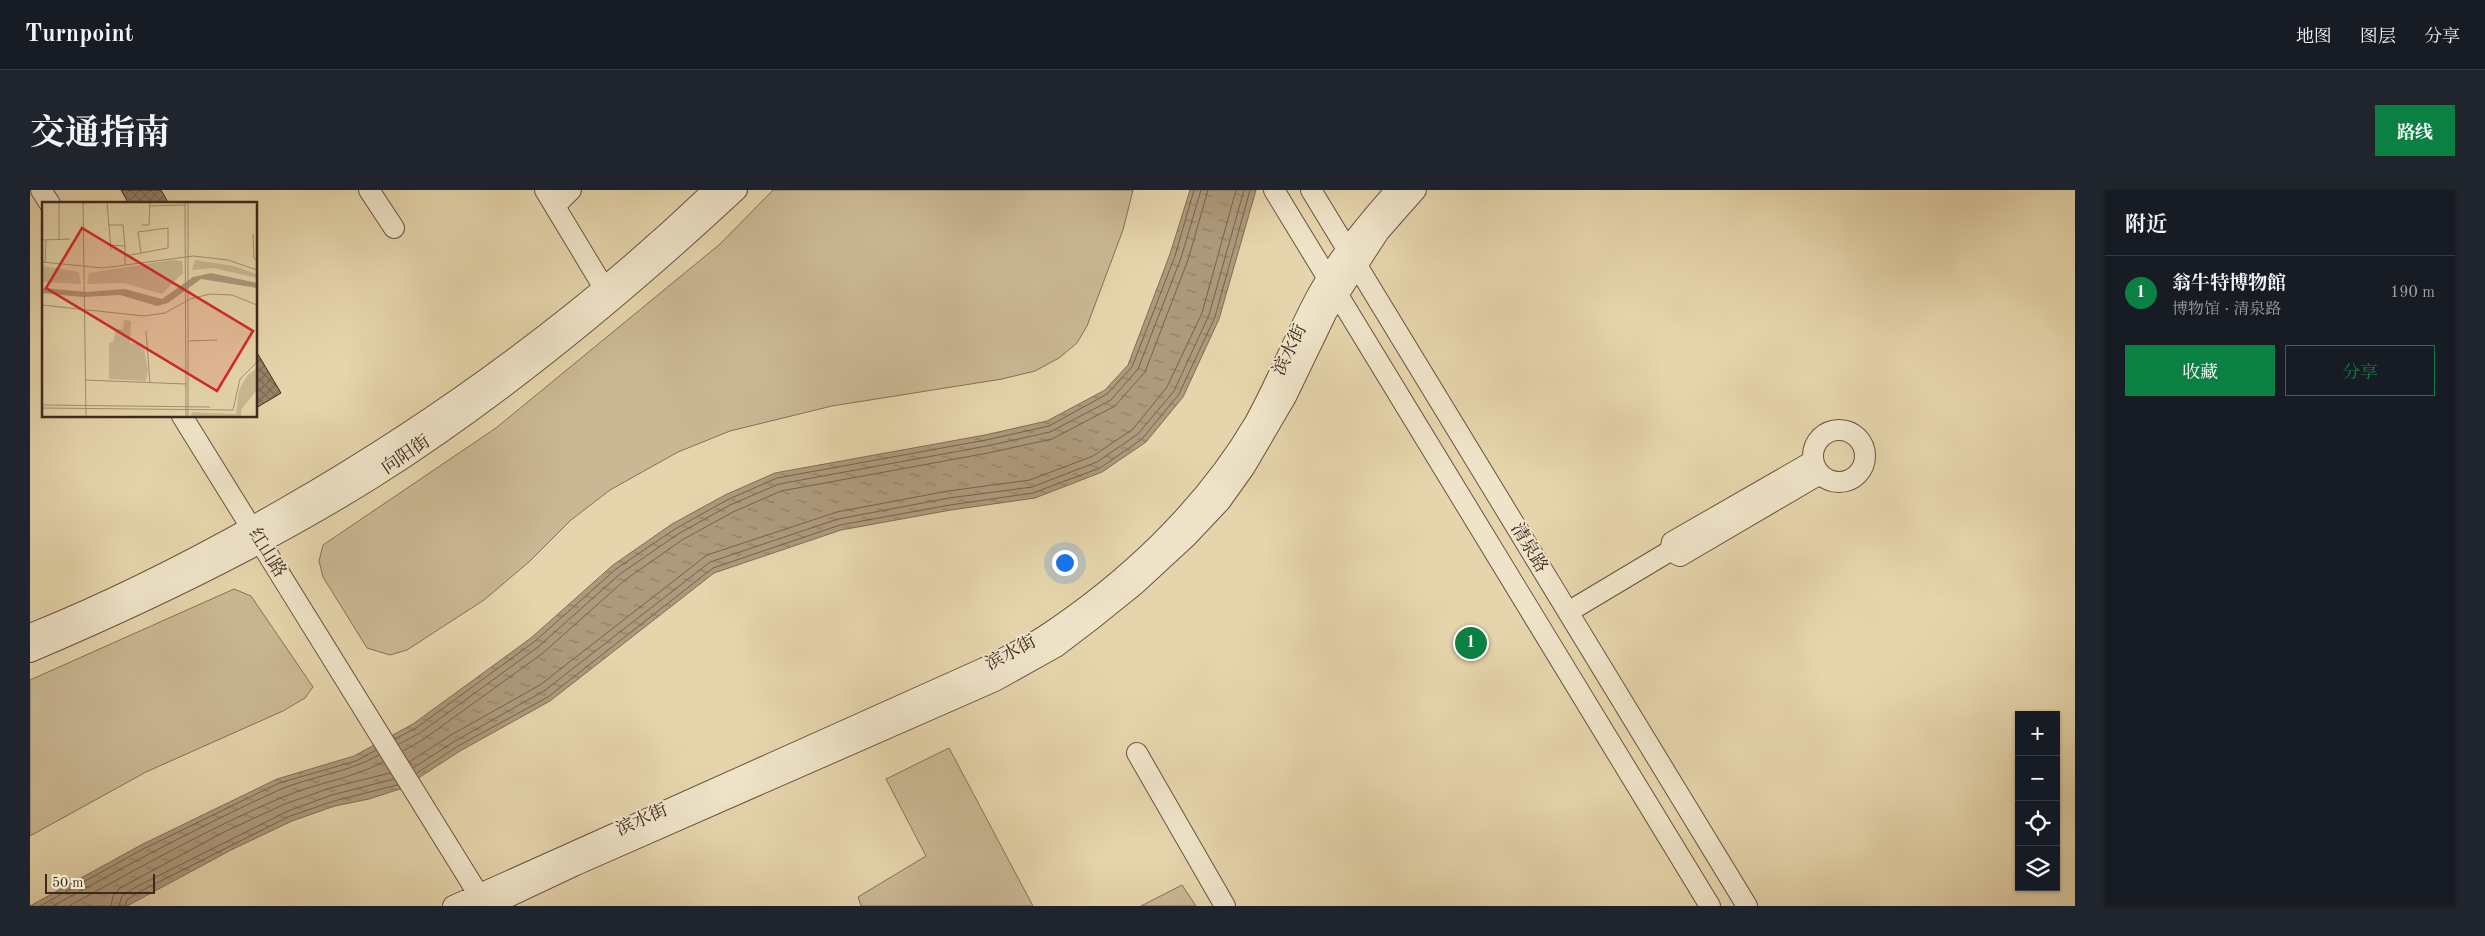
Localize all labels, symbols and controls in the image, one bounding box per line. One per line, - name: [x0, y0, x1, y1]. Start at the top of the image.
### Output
- text: Turnpoint: [25, 23, 133, 47]
- text: 地图: [2296, 28, 2332, 46]
- text: 图层: [2360, 28, 2396, 46]
- text: 分享: [2424, 28, 2460, 46]
- button: 路线: [2375, 105, 2455, 156]
- text: 交通指南: [30, 117, 170, 152]
- inset map: [42, 202, 258, 418]
- text: 附近: [2125, 215, 2167, 236]
- text: 翁牛特博物館: [2172, 275, 2286, 294]
- text: 1: [2136, 285, 2146, 301]
- text: 190 m: [2390, 285, 2435, 301]
- text: 博物馆 · 清泉路: [2172, 302, 2281, 318]
- street label: 滨水街: [1268, 321, 1310, 378]
- button: 收藏: [2125, 345, 2275, 396]
- button: 分享: [2285, 345, 2435, 396]
- street label: 向阳街: [377, 431, 433, 478]
- street label: 清泉路: [1507, 519, 1552, 576]
- street label: 红山路: [245, 524, 291, 581]
- your location: [1052, 550, 1078, 576]
- pin: 1: [1455, 624, 1487, 662]
- street label: 滨水街: [982, 631, 1039, 674]
- map controls: [2015, 711, 2060, 891]
- button: +: [2015, 711, 2060, 756]
- button: −: [2015, 756, 2060, 801]
- street label: 滨水街: [613, 799, 670, 839]
- button: locate: [2015, 801, 2060, 846]
- button: layers: [2015, 846, 2060, 891]
- scale bar: [45, 871, 155, 894]
- text: 50 m: [52, 876, 83, 890]

